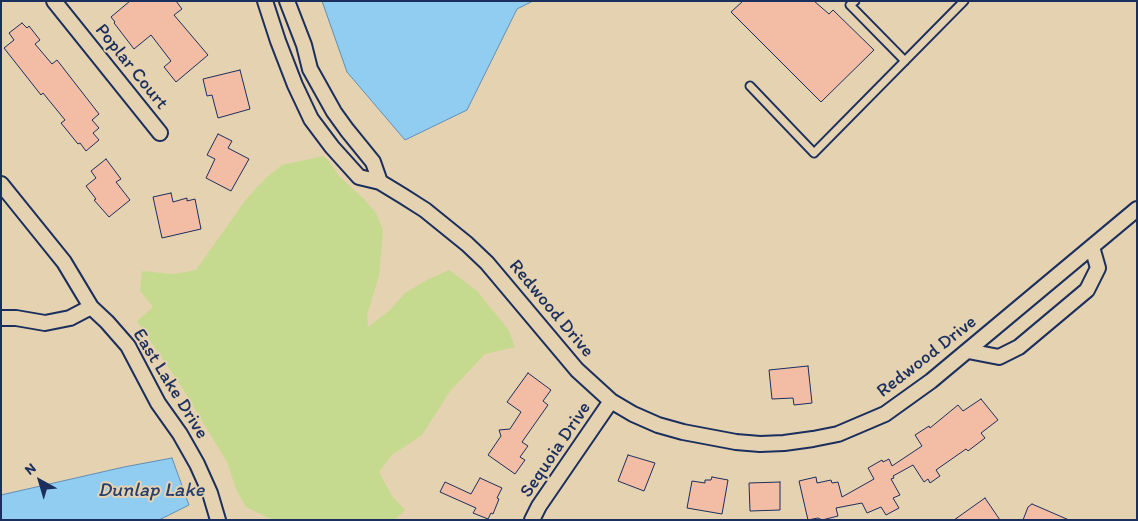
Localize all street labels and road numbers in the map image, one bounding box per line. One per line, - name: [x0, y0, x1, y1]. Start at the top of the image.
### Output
- street label: Poplar Court: [90, 20, 172, 114]
- street label: Redwood Drive: [504, 255, 598, 363]
- street label: Redwood Drive: [872, 311, 982, 403]
- street label: East Lake Drive: [127, 325, 213, 443]
- street label: Sequoia Drive: [516, 398, 596, 502]

